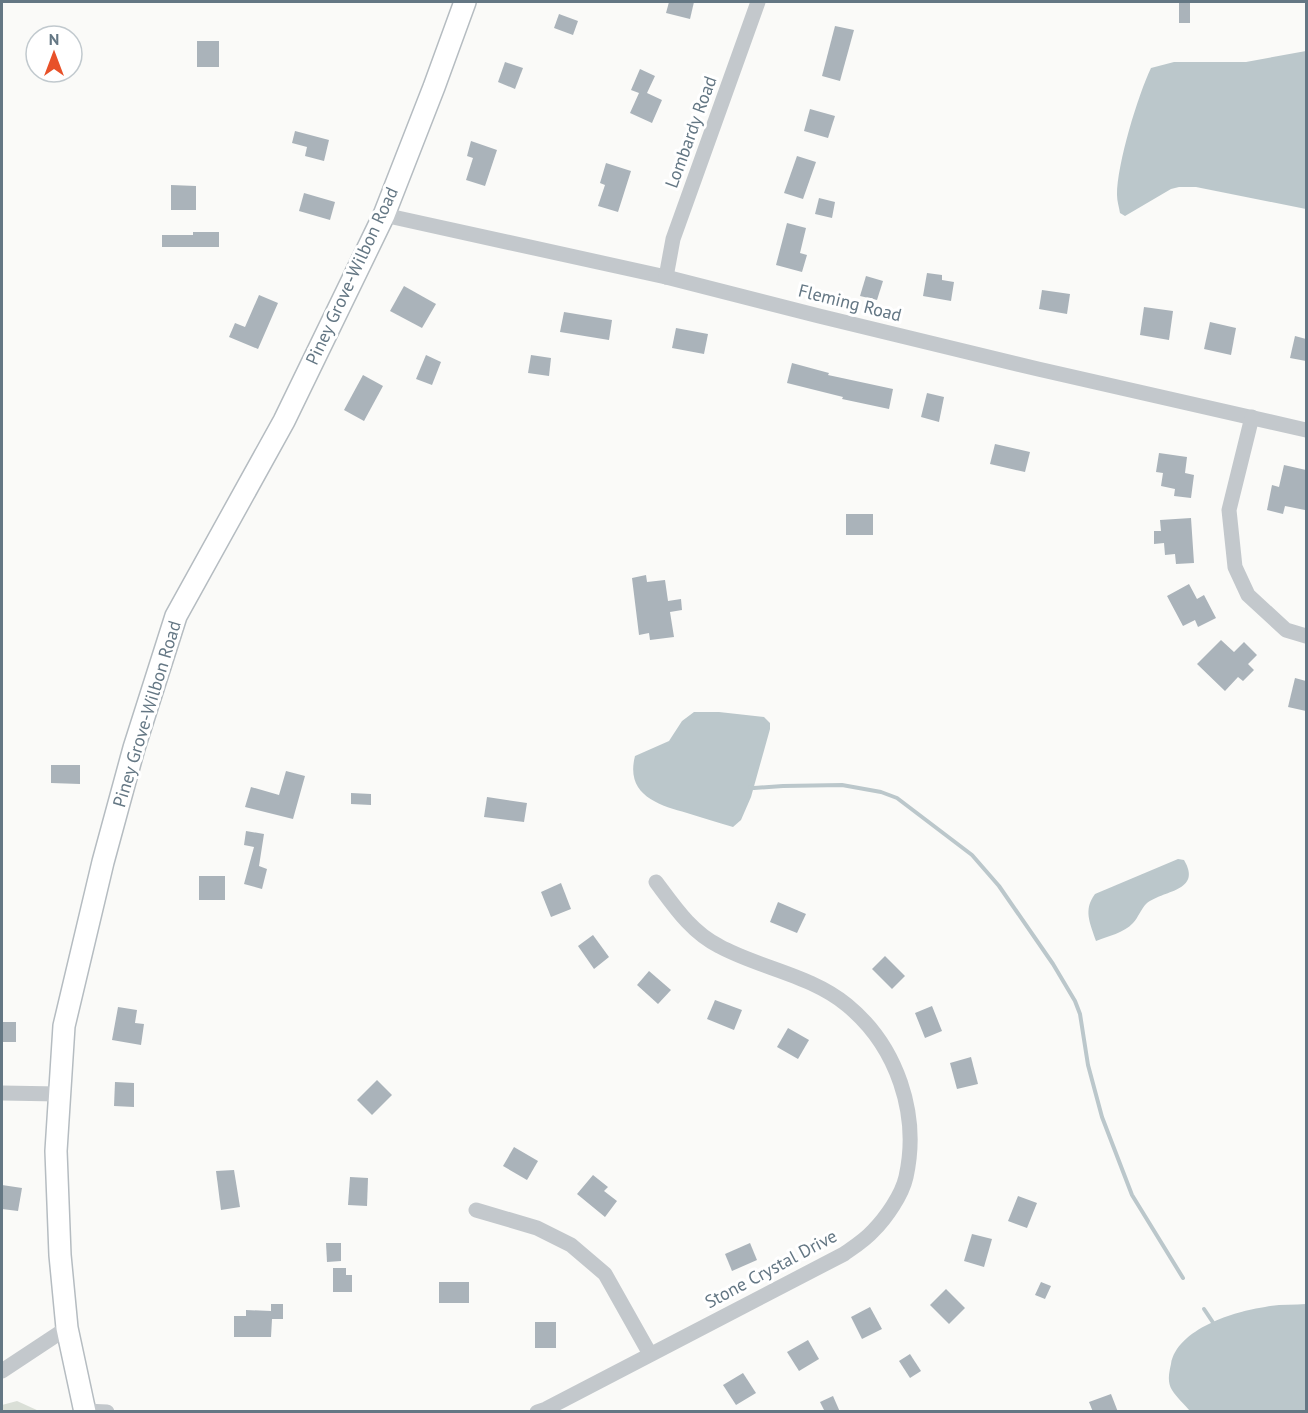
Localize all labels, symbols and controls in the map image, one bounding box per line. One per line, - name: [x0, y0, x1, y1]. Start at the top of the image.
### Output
- north arrow: [24, 24, 84, 84]
- text: N: [49, 29, 59, 49]
- street label: Lombardy Road: [660, 73, 721, 191]
- street label: Piney Grove-Wilbon Road: [300, 183, 403, 368]
- street label: Fleming Road: [796, 279, 904, 326]
- street label: Piney Grove-Wilbon Road: [107, 618, 186, 810]
- street label: Stone Crystal Drive: [701, 1224, 841, 1313]

